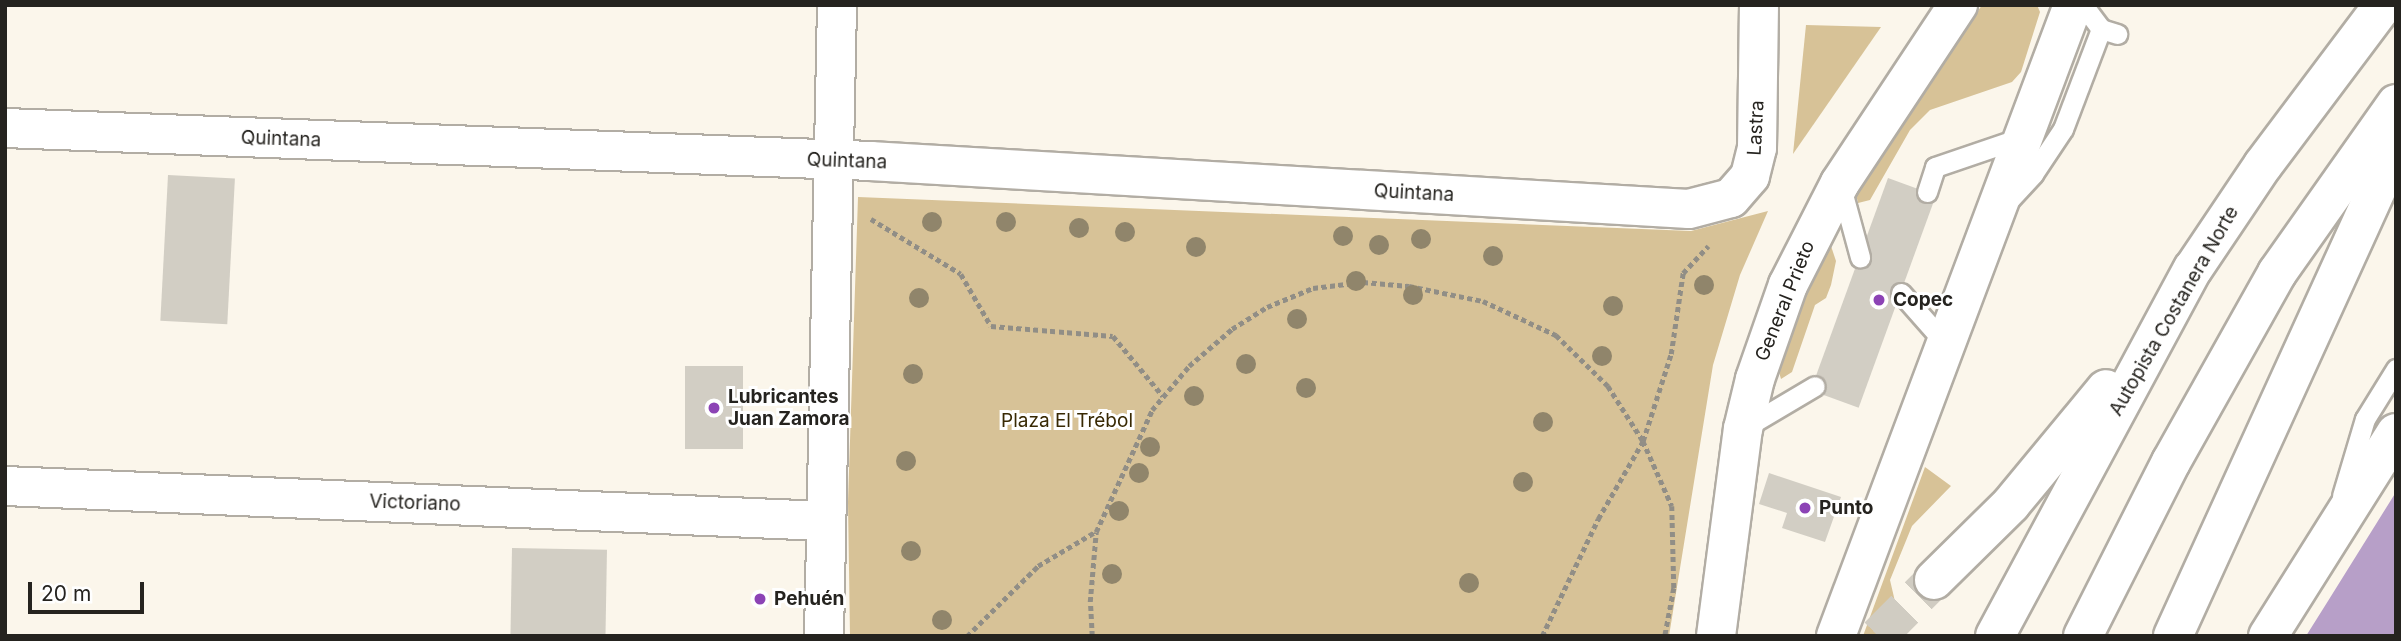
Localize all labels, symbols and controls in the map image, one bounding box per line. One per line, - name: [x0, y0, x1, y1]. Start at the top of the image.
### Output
- street label: Lastra: [1743, 100, 1769, 156]
- street label: Quintana: [240, 126, 322, 152]
- street label: Quintana: [806, 148, 888, 174]
- street label: Quintana: [1373, 180, 1455, 206]
- street label: Autopista Costanera Norte: [2105, 202, 2243, 420]
- street label: General Prieto: [1750, 237, 1820, 365]
- place label: Copec: [1893, 289, 1953, 311]
- marker: Copec: [1871, 292, 1887, 308]
- place label: Lubricantes Juan Zamora: [728, 386, 849, 430]
- marker: Lubricantes Juan Zamora: [706, 400, 722, 416]
- park label: Plaza El Trébol: [1001, 410, 1133, 432]
- street label: Victoriano: [369, 490, 461, 516]
- place label: Punto: [1819, 497, 1873, 519]
- marker: Punto: [1797, 500, 1813, 516]
- scale bar: [32, 568, 147, 612]
- text: 20 m: [41, 581, 91, 606]
- place label: Pehuén: [774, 588, 844, 610]
- marker: Pehuén: [752, 591, 768, 607]

